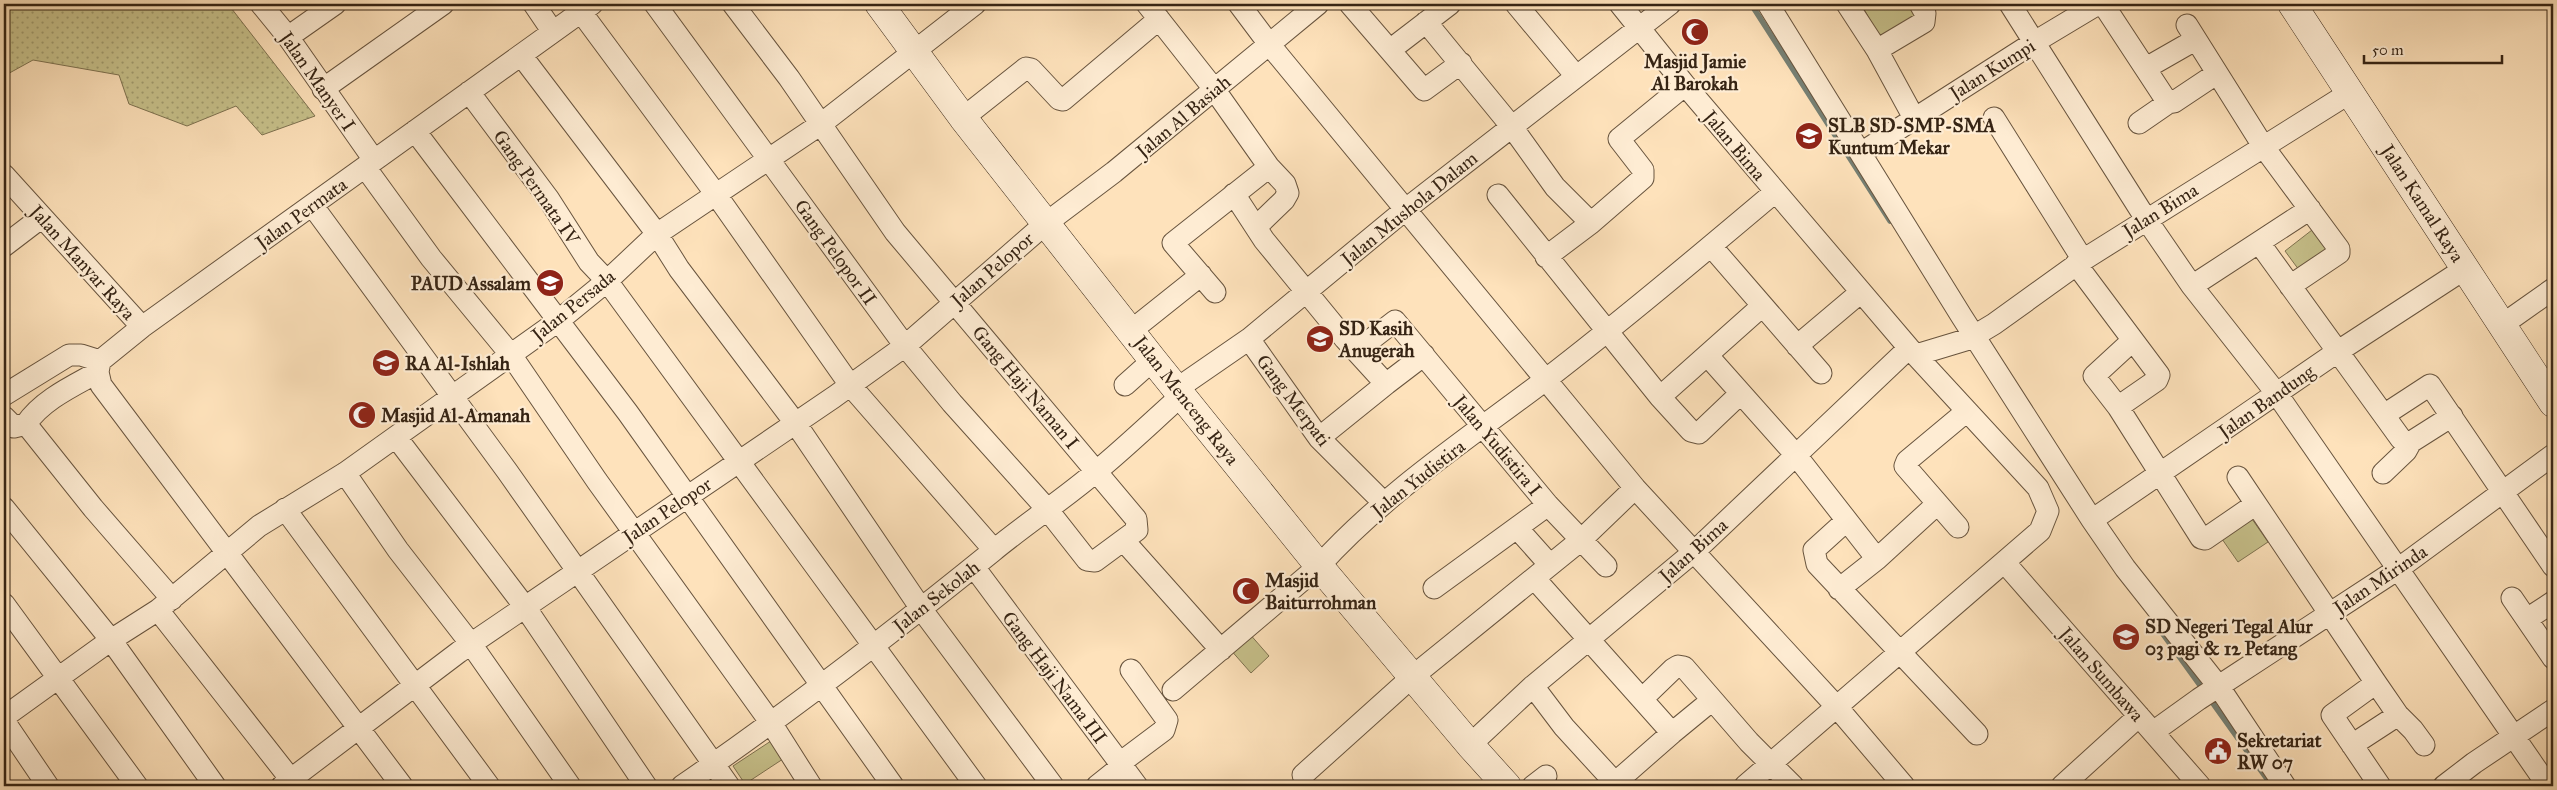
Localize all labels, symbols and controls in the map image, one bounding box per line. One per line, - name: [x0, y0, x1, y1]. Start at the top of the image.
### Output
- mosque icon: Masjid Jamie Al Barokah: [1680, 17, 1710, 47]
- street label: Jalan Manyer I: [273, 25, 360, 136]
- scale bar: [2364, 32, 2502, 64]
- street label: Jalan Kumpi: [1943, 34, 2040, 107]
- text: 50 m: [2372, 41, 2404, 59]
- place label: Masjid Jamie Al Barokah: [1644, 50, 1746, 95]
- street label: Jalan Al Basiah: [1130, 70, 1236, 165]
- street label: Jalan Bima: [1697, 104, 1771, 186]
- place label: SLB SD-SMP-SMA Kuntum Mekar: [1828, 114, 1996, 159]
- school or university icon: SLB SD-SMP-SMA Kuntum Mekar: [1794, 121, 1824, 151]
- street label: Gang Permata IV: [488, 125, 585, 250]
- street label: Jalan Kamal Raya: [2374, 138, 2470, 268]
- street label: Jalan Mushola Dalam: [1335, 146, 1483, 272]
- street label: Jalan Permata: [250, 172, 353, 256]
- street label: Jalan Bima: [2117, 178, 2204, 244]
- street label: Gang Pelopor II: [789, 195, 882, 310]
- street label: Jalan Manyar Raya: [23, 199, 141, 326]
- street label: Jalan Pelopor: [945, 227, 1040, 314]
- street label: Jalan Persada: [525, 264, 621, 348]
- school or university icon: PAUD Assalam: [535, 268, 565, 298]
- place label: PAUD Assalam: [411, 272, 531, 295]
- place label: SD Kasih Anugerah: [1337, 317, 1415, 363]
- street label: Gang Haji Naman I: [967, 321, 1084, 454]
- school or university icon: SD Kasih Anugerah: [1305, 324, 1335, 354]
- street label: Jalan Menceng Raya: [1127, 330, 1245, 471]
- school or university icon: RA Al-Ishlah: [371, 348, 401, 378]
- street label: Gang Merpati: [1251, 350, 1336, 451]
- place label: RA Al-Ishlah: [405, 352, 511, 375]
- street label: Jalan Bandung: [2212, 360, 2320, 445]
- street label: Jalan Yudistira I: [1447, 389, 1546, 501]
- mosque icon: Masjid Al-Amanah: [347, 400, 377, 430]
- place label: Masjid Al-Amanah: [381, 404, 531, 428]
- street label: Jalan Yudistira: [1365, 434, 1471, 524]
- street label: Jalan Pelopor: [617, 472, 717, 550]
- street label: Jalan Bima: [1653, 513, 1734, 589]
- street label: Jalan Mirinda: [2328, 539, 2433, 621]
- street label: Jalan Sekolah: [887, 555, 985, 639]
- place label: Masjid Baiturrohman: [1265, 569, 1377, 614]
- mosque icon: Masjid Baiturrohman: [1231, 576, 1261, 606]
- street label: Gang Haji Nama III: [997, 607, 1112, 749]
- place label: SD Negeri Tegal Alur 03 pagi & 12 Petang: [2145, 615, 2313, 661]
- street label: Jalan Sumbawa: [2052, 621, 2149, 728]
- school or university icon: SD Negeri Tegal Alur 03 pagi & 12 Petang: [2111, 622, 2141, 652]
- place label: Sekretariat RW 07: [2237, 729, 2322, 774]
- public building icon: Sekretariat RW 07: [2203, 736, 2233, 766]

